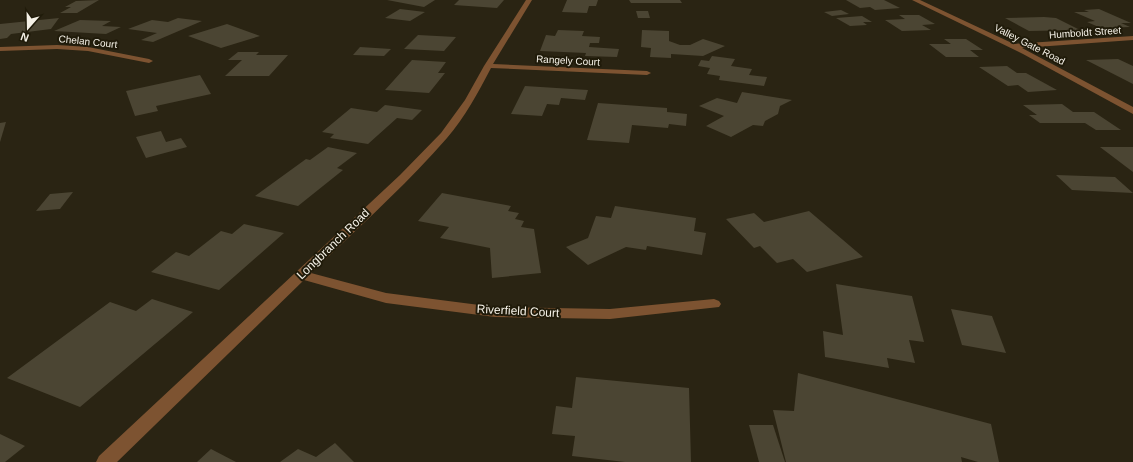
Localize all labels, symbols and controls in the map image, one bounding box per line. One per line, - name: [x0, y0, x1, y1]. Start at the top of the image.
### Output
- north arrow: [8, 8, 48, 48]
- street label: Valley Gate Road: [993, 22, 1067, 67]
- street label: Humboldt Street: [1049, 24, 1122, 41]
- text: N: [19, 30, 30, 44]
- street label: Chelan Court: [58, 33, 118, 50]
- street label: Rangely Court: [536, 53, 600, 68]
- street label: Longbranch Road: [294, 206, 372, 282]
- street label: Riverfield Court: [476, 302, 560, 320]

